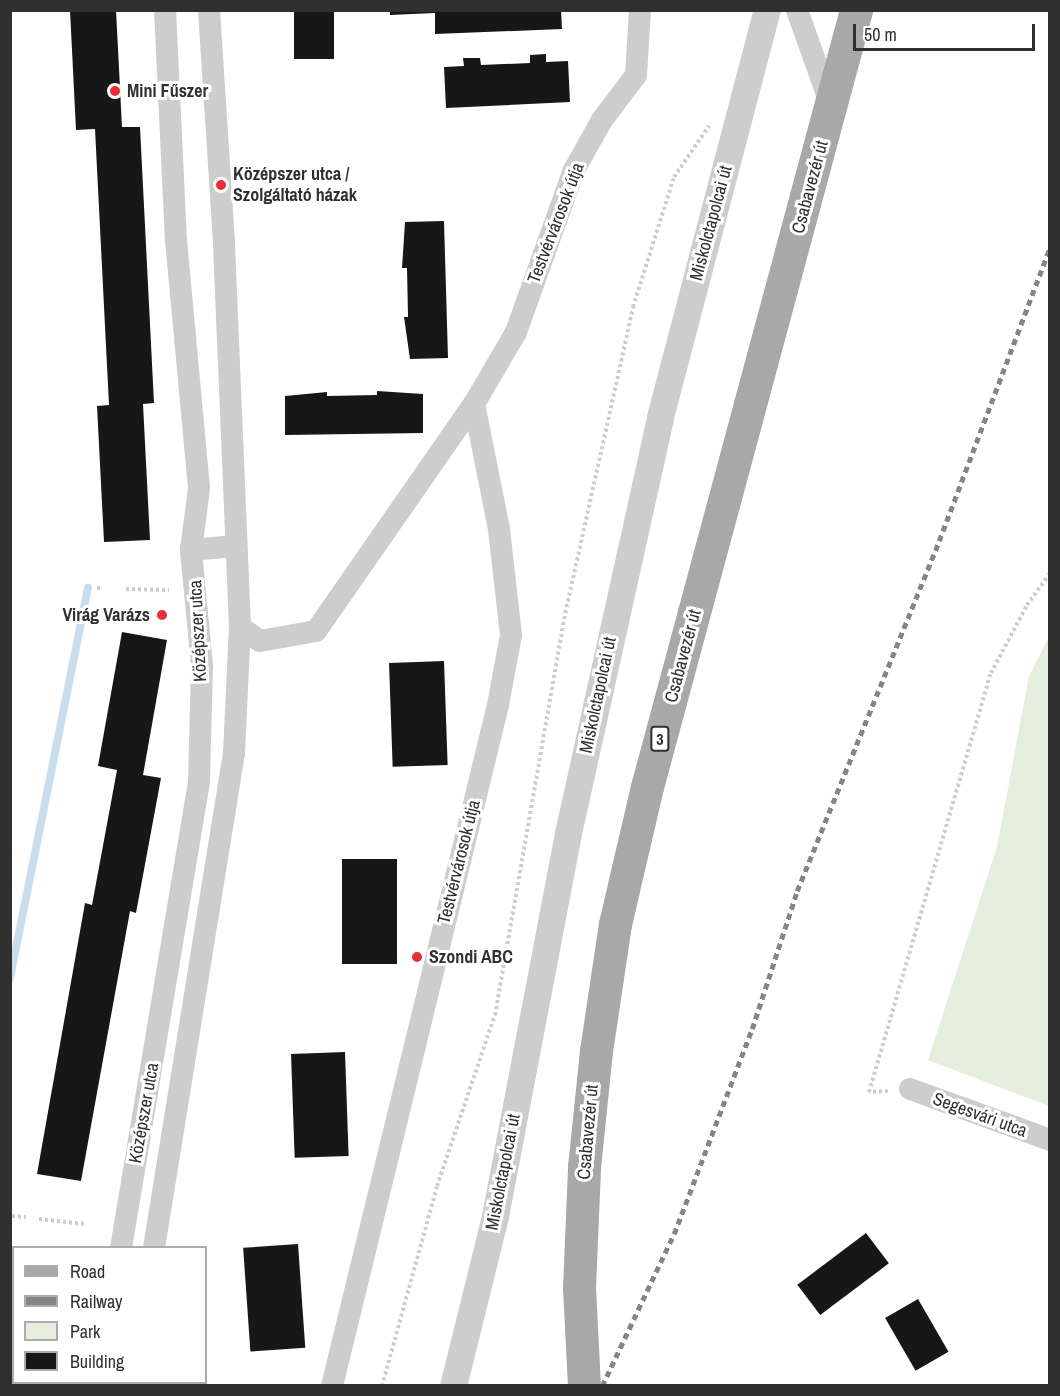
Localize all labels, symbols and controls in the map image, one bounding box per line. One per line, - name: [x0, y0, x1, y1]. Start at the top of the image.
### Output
- scale bar: [856, 12, 1038, 50]
- text: 50 m: [864, 22, 897, 47]
- place label: Mini Fűszer: [127, 80, 208, 102]
- marker: Mini Fűszer: [108, 84, 122, 98]
- street label: Csabavezér út: [787, 138, 833, 236]
- street label: Testvérvárosok útja: [523, 160, 589, 286]
- street label: Miskolctapolcai út: [685, 163, 737, 283]
- place label: Középszer utca / Szolgáltató házak: [233, 164, 357, 207]
- marker: Középszer utca / Szolgáltató házak: [214, 178, 228, 192]
- street label: Középszer utca: [185, 580, 211, 682]
- place label: Virág Varázs: [62, 604, 150, 626]
- street label: Csabavezér út: [660, 607, 706, 705]
- marker: Virág Varázs: [155, 608, 169, 622]
- street label: Miskolctapolcai út: [575, 635, 621, 755]
- road number: 3: [650, 726, 670, 752]
- street label: Testvérvárosok útja: [433, 798, 485, 926]
- place label: Szondi ABC: [429, 946, 513, 968]
- marker: Szondi ABC: [410, 950, 424, 964]
- street label: Középszer utca: [125, 1061, 163, 1165]
- street label: Csabavezér út: [573, 1084, 603, 1180]
- street label: Segesvári utca: [930, 1088, 1030, 1142]
- street label: Miskolctapolcai út: [481, 1112, 525, 1232]
- legend: [12, 1246, 207, 1384]
- text: Road: [70, 1259, 105, 1284]
- text: Railway: [70, 1289, 123, 1314]
- text: Park: [70, 1319, 100, 1344]
- text: Building: [70, 1349, 124, 1374]

